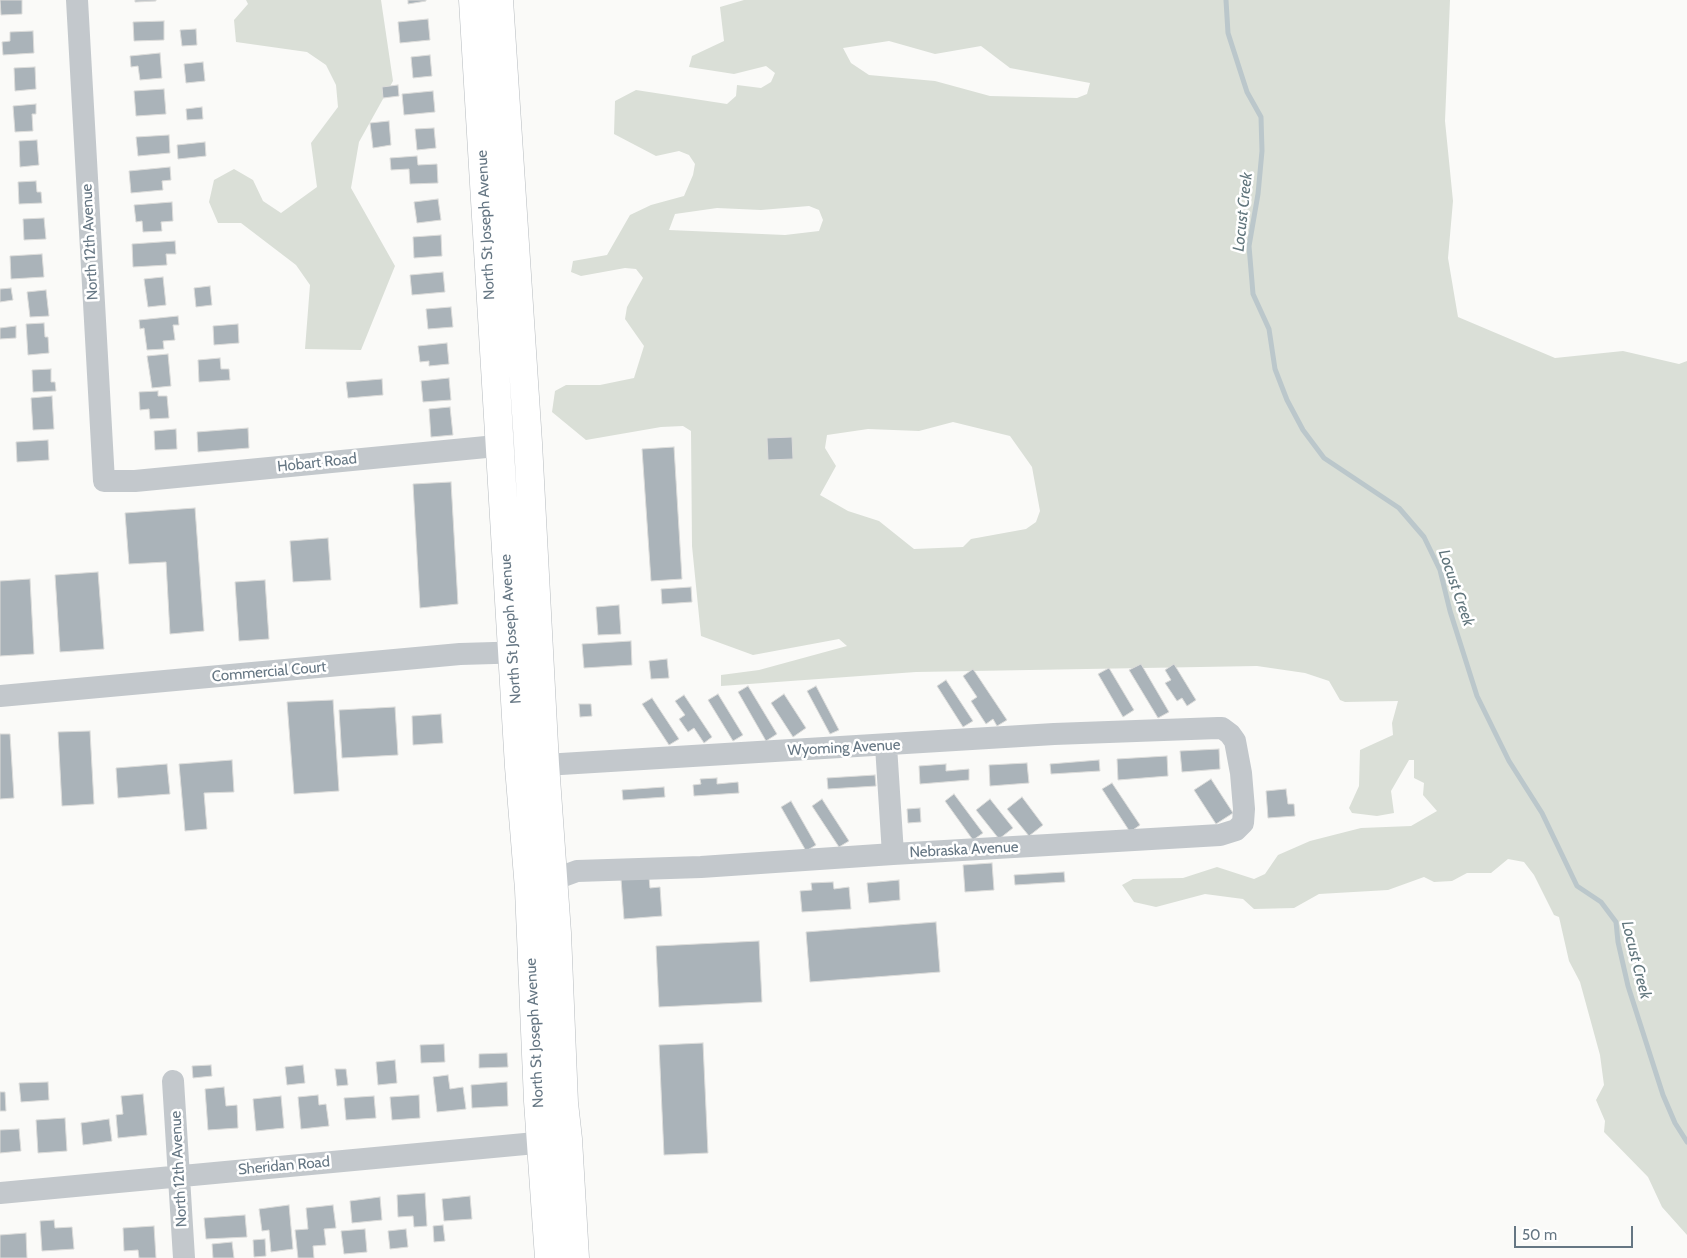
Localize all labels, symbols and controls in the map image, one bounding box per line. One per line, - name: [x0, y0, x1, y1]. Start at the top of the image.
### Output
- street label: North St Joseph Avenue: [473, 150, 499, 300]
- water label: Locust Creek: [1229, 171, 1257, 253]
- street label: North 12th Avenue: [78, 183, 102, 301]
- street label: Hobart Road: [276, 450, 358, 476]
- water label: Locust Creek: [1434, 547, 1478, 629]
- street label: North St Joseph Avenue: [497, 554, 525, 704]
- street label: Commercial Court: [211, 658, 327, 686]
- street label: Wyoming Avenue: [787, 736, 901, 760]
- street label: Nebraska Avenue: [909, 838, 1019, 862]
- water label: Locust Creek: [1617, 919, 1655, 1001]
- street label: North St Joseph Avenue: [522, 958, 548, 1108]
- street label: North 12th Avenue: [167, 1110, 191, 1228]
- street label: Sheridan Road: [237, 1153, 331, 1179]
- scale bar: [1517, 1216, 1636, 1248]
- text: 50 m: [1522, 1226, 1557, 1244]

